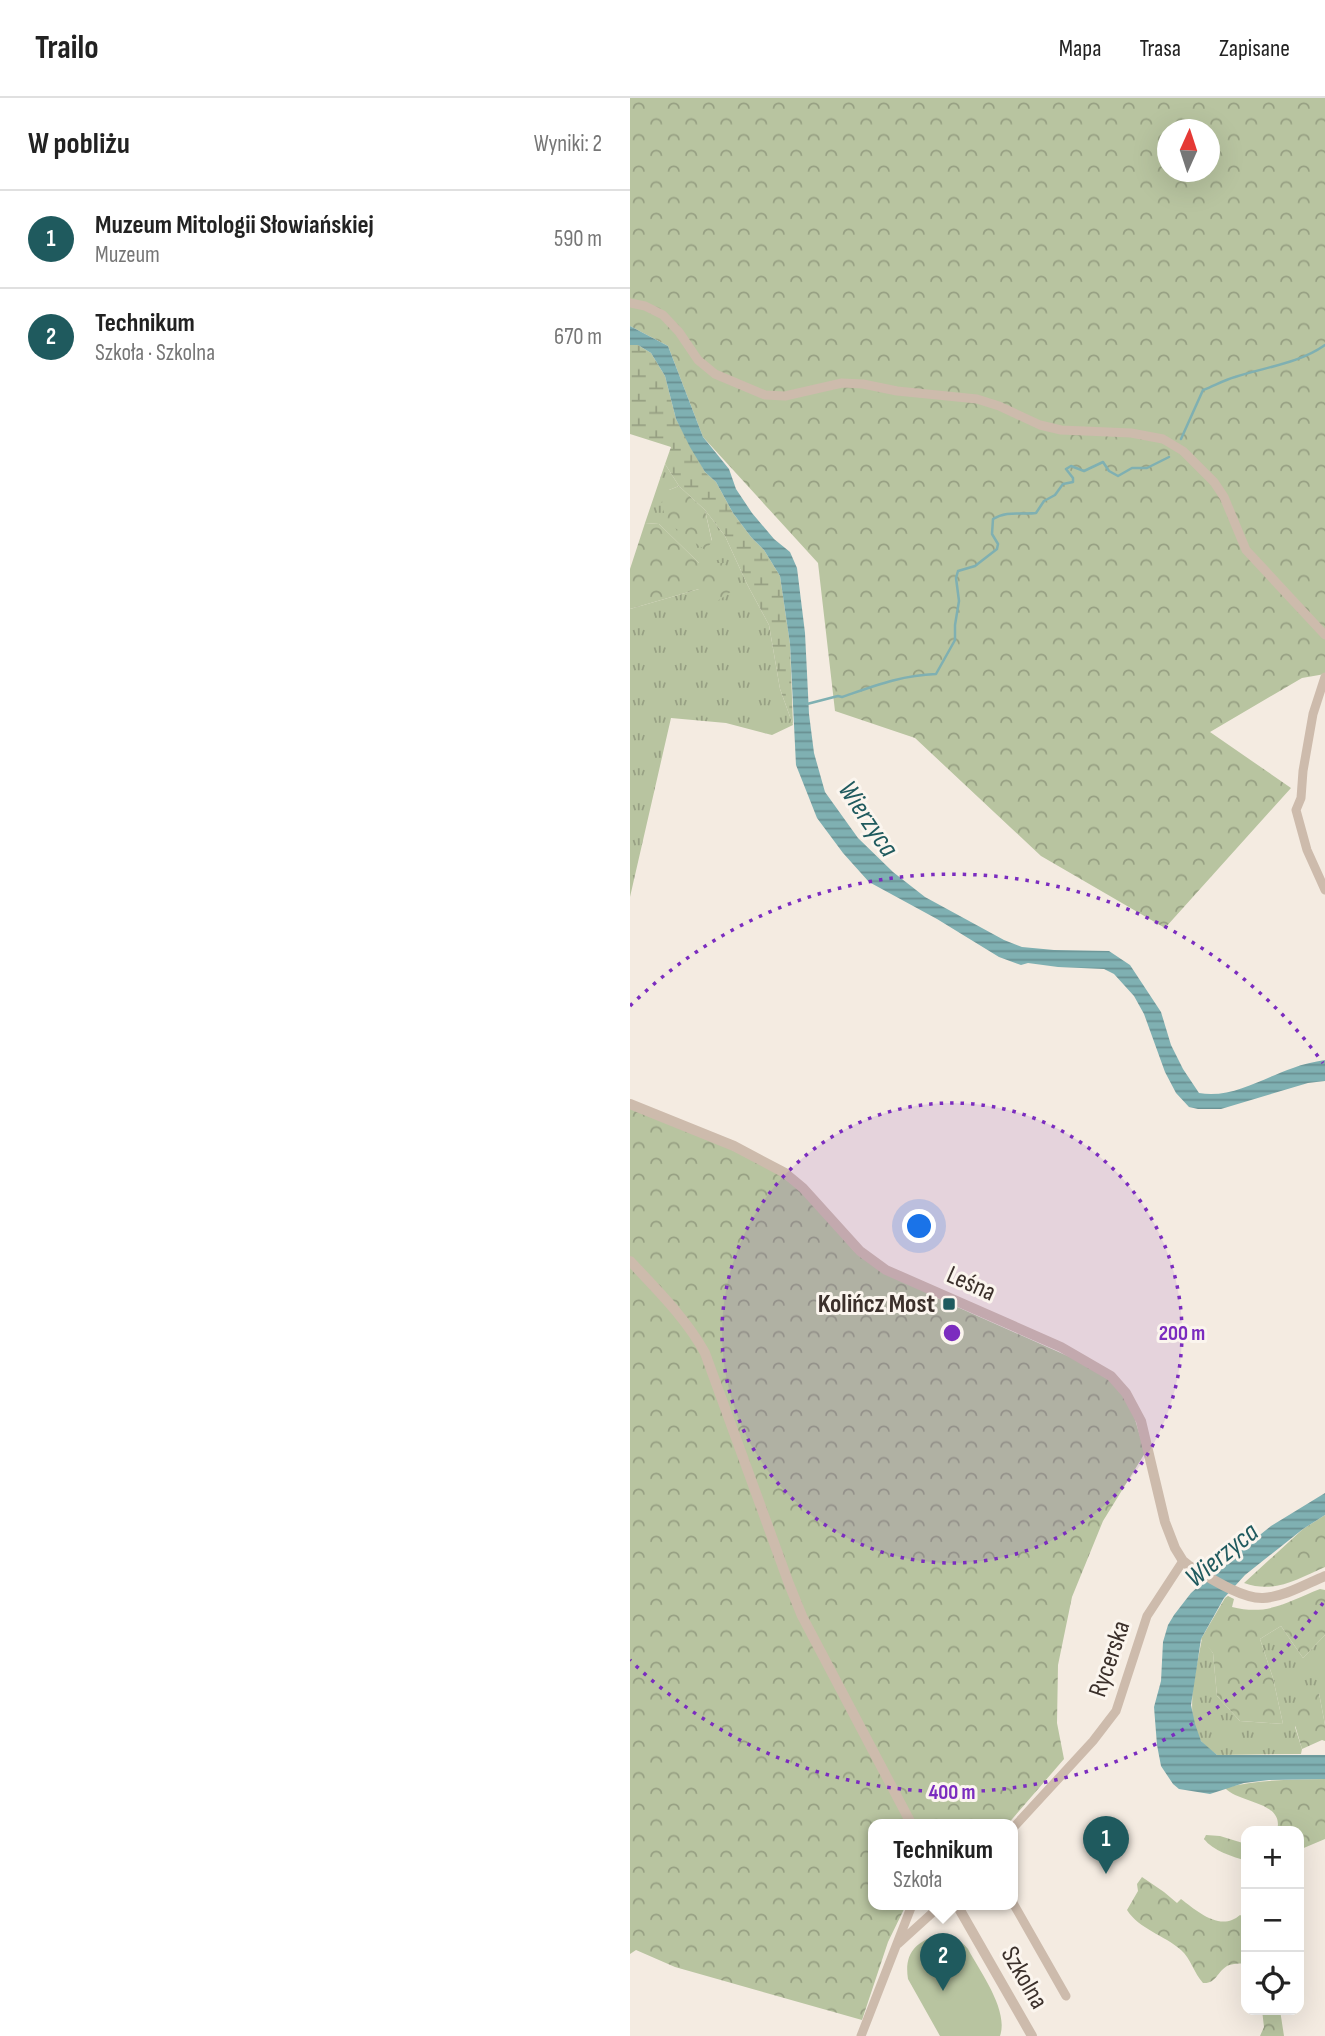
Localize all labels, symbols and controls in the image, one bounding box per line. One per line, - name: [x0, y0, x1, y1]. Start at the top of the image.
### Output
- text: Trailo: [35, 28, 99, 68]
- text: Mapa: [1059, 34, 1102, 63]
- text: Trasa: [1140, 34, 1181, 63]
- text: Zapisane: [1219, 34, 1290, 63]
- north arrow: [1157, 119, 1220, 182]
- text: W pobliżu: [28, 126, 130, 162]
- text: Wyniki: 2: [534, 130, 602, 158]
- text: Muzeum Mitologii Słowiańskiej: [95, 210, 374, 241]
- text: 1: [46, 225, 56, 253]
- text: 590 m: [554, 225, 602, 253]
- text: Muzeum: [95, 241, 160, 269]
- text: Technikum: [95, 308, 195, 339]
- text: 2: [46, 323, 56, 351]
- text: 670 m: [554, 323, 602, 351]
- text: Szkoła · Szkolna: [95, 339, 215, 367]
- water label: Wierzyca: [831, 775, 906, 864]
- your location: [902, 1209, 936, 1243]
- street label: Leśna: [942, 1260, 1000, 1308]
- place label: Kolińcz Most: [818, 1289, 935, 1320]
- marker: Kolińcz Most: [941, 1296, 957, 1312]
- centre of rings: [940, 1321, 964, 1345]
- text: 200 m: [1159, 1321, 1205, 1346]
- water label: Wierzyca: [1179, 1515, 1266, 1594]
- street label: Rycerska: [1083, 1617, 1137, 1701]
- text: 400 m: [929, 1780, 975, 1805]
- pin: 1: [1083, 1816, 1129, 1874]
- popup: [868, 1819, 1018, 1910]
- map controls: [1241, 1826, 1304, 2015]
- button: +: [1241, 1826, 1304, 1889]
- text: Technikum: [893, 1835, 993, 1866]
- text: Szkoła: [893, 1866, 942, 1894]
- button: −: [1241, 1889, 1304, 1952]
- pin: 2: [920, 1933, 966, 1991]
- street label: Szkolna: [994, 1941, 1054, 2015]
- button: locate: [1241, 1952, 1304, 2015]

